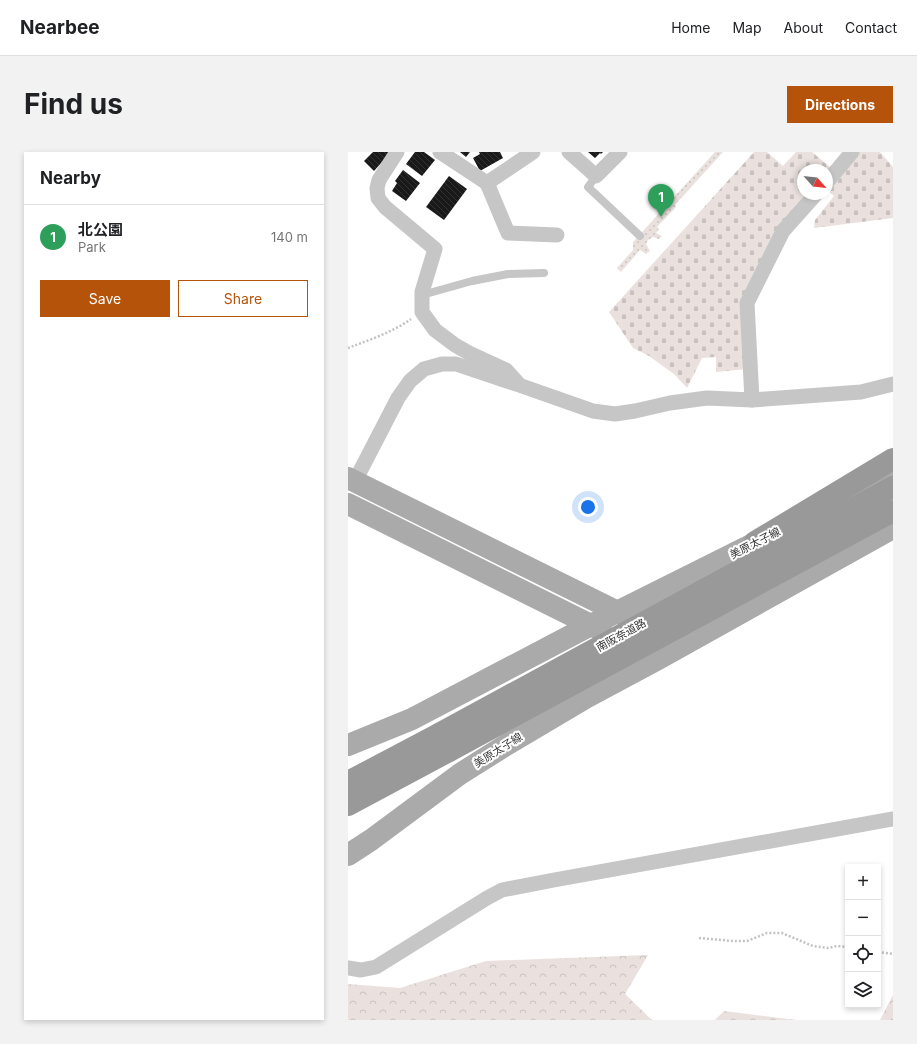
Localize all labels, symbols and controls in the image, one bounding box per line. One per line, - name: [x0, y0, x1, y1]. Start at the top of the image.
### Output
- text: Nearbee: [20, 16, 100, 39]
- text: Home: [671, 19, 710, 36]
- text: Map: [732, 19, 762, 36]
- text: About: [784, 19, 823, 36]
- text: Contact: [845, 19, 897, 36]
- button: Directions: [787, 86, 893, 123]
- text: Find us: [24, 87, 123, 121]
- north arrow: [797, 164, 833, 200]
- text: Nearby: [40, 168, 101, 188]
- pin: 1: [648, 184, 674, 217]
- text: 北公園: [78, 220, 123, 239]
- text: 1: [50, 229, 56, 245]
- text: 140 m: [271, 229, 308, 245]
- text: Park: [78, 239, 106, 255]
- button: Save: [40, 280, 170, 317]
- button: Share: [178, 280, 308, 317]
- your location: [578, 497, 598, 517]
- street label: 美原太子線: [727, 524, 783, 562]
- street label: 南阪奈道路: [594, 616, 648, 654]
- street label: 美原太子線: [471, 729, 525, 771]
- map controls: [845, 864, 881, 1008]
- button: +: [845, 864, 881, 900]
- button: −: [845, 900, 881, 936]
- button: locate: [845, 936, 881, 972]
- button: layers: [845, 972, 881, 1008]

